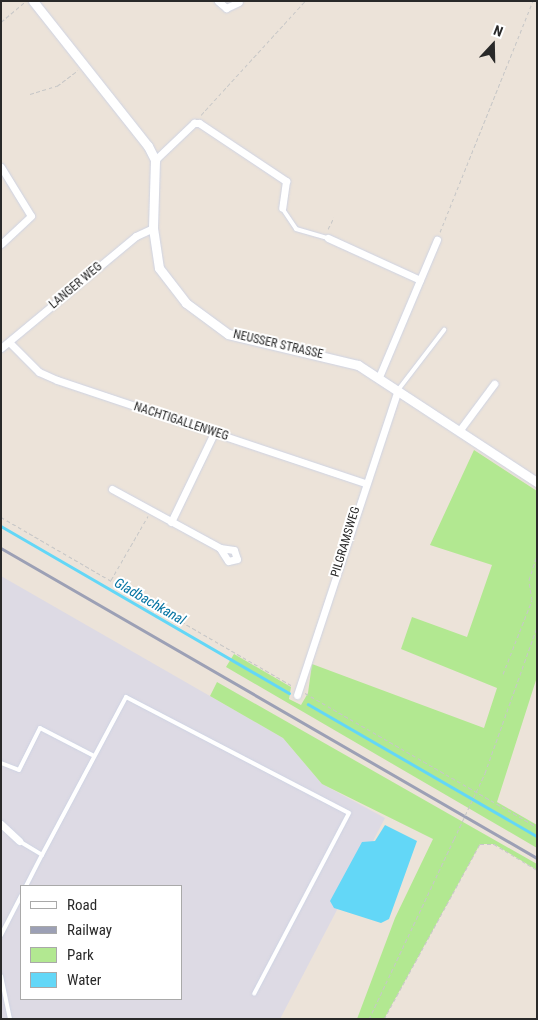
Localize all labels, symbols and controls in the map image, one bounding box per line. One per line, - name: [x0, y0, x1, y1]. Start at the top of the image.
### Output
- north arrow: [468, 20, 518, 70]
- text: N: [491, 22, 505, 40]
- street label: LANGER WEG: [47, 260, 105, 312]
- street label: NEUSSER STRASSE: [232, 328, 324, 362]
- street label: NACHTIGALLENWEG: [132, 400, 230, 444]
- street label: PILGRAMSWEG: [328, 505, 364, 579]
- water label: Gladbachkanal: [111, 574, 189, 628]
- legend: [20, 885, 182, 1000]
- text: Road: [67, 896, 97, 914]
- text: Railway: [67, 921, 112, 939]
- text: Park: [67, 946, 94, 964]
- text: Water: [67, 971, 101, 989]

